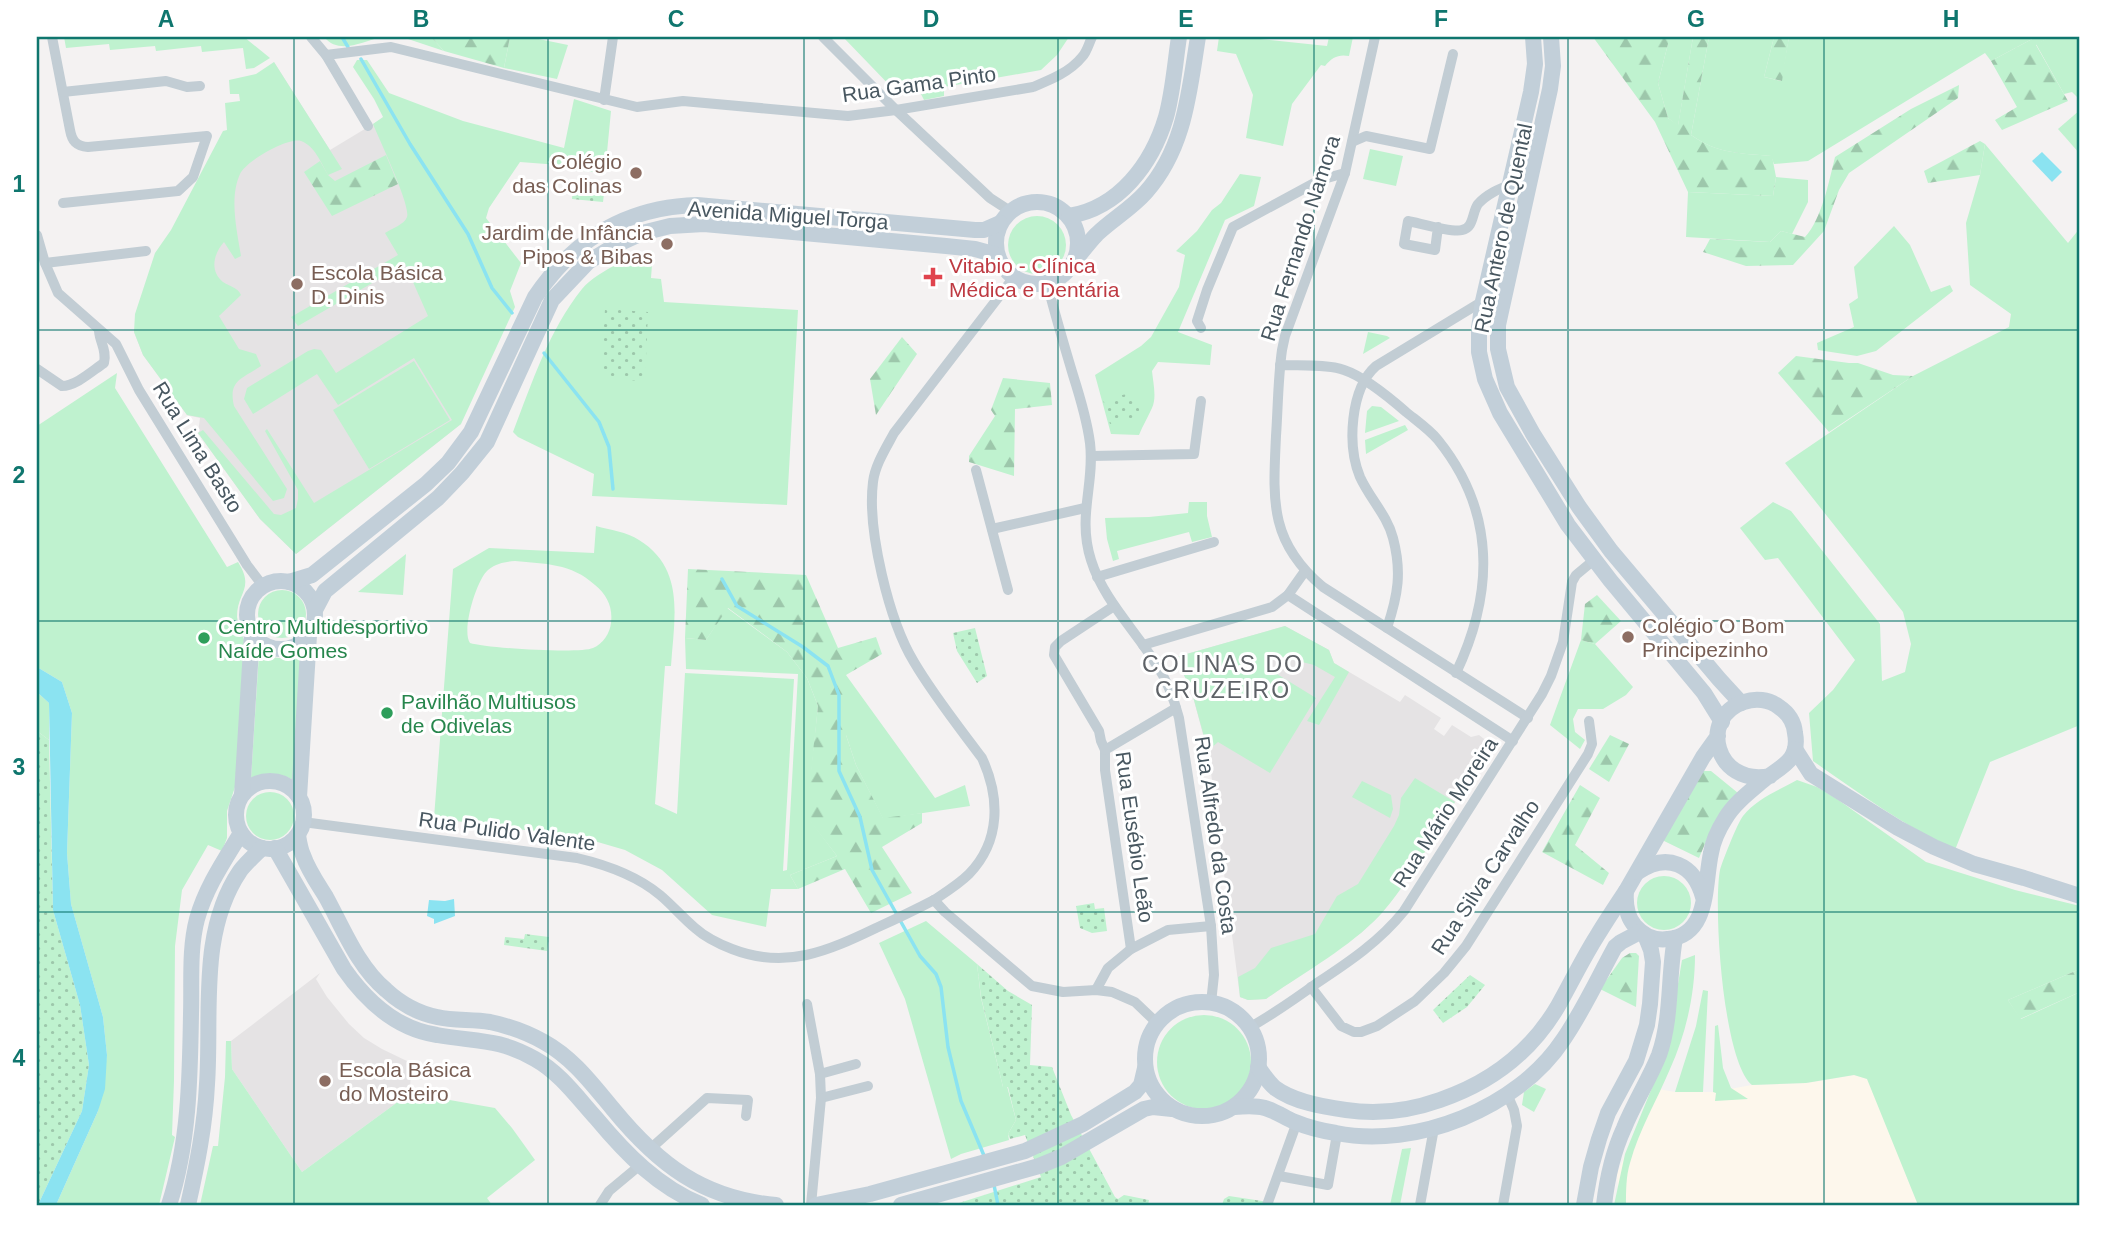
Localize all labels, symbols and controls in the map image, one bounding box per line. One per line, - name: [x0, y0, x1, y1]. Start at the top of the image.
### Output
- text: A: [158, 6, 174, 32]
- text: B: [413, 6, 429, 32]
- text: C: [668, 6, 684, 32]
- text: D: [923, 6, 939, 32]
- text: E: [1178, 6, 1194, 32]
- text: F: [1434, 6, 1448, 32]
- text: G: [1687, 6, 1705, 32]
- text: H: [1943, 6, 1959, 32]
- street label: Rua Gama Pinto: [841, 62, 997, 106]
- street label: Rua Antero de Quental: [1470, 121, 1536, 335]
- street label: Rua Fernando Namora: [1256, 132, 1344, 344]
- place label: Colégio das Colinas: [512, 150, 622, 197]
- marker: Colégio das Colinas: [628, 165, 644, 181]
- text: 1: [13, 171, 26, 197]
- street label: Avenida Miguel Torga: [687, 197, 889, 234]
- place label: Jardim de Infância Pipos & Bibas: [481, 221, 653, 268]
- marker: Jardim de Infância Pipos & Bibas: [659, 236, 675, 252]
- place label: Vitabio - Clínica Médica e Dentária: [949, 254, 1120, 301]
- place label: Escola Básica D. Dinis: [311, 261, 443, 308]
- marker: Vitabio - Clínica Médica e Dentária: [923, 267, 943, 287]
- marker: Escola Básica D. Dinis: [289, 276, 305, 292]
- street label: Rua Lima Basto: [149, 378, 247, 516]
- text: 2: [13, 462, 25, 488]
- place label: Colégio O Bom Principezinho: [1642, 614, 1784, 661]
- place label: Centro Multidesportivo Naíde Gomes: [218, 615, 428, 662]
- marker: Colégio O Bom Principezinho: [1620, 629, 1636, 645]
- marker: Centro Multidesportivo Naíde Gomes: [196, 630, 212, 646]
- district label: COLINAS DO CRUZEIRO: [1142, 651, 1304, 703]
- place label: Pavilhão Multiusos de Odivelas: [401, 690, 576, 737]
- marker: Pavilhão Multiusos de Odivelas: [379, 705, 395, 721]
- street label: Rua Mário Moreira: [1388, 733, 1502, 891]
- street label: Rua Alfredo da Costa: [1191, 735, 1241, 936]
- street label: Rua Eusébio Leão: [1112, 750, 1158, 924]
- text: 3: [13, 754, 25, 780]
- street label: Rua Silva Carvalho: [1426, 795, 1544, 959]
- street label: Rua Pulido Valente: [417, 807, 597, 855]
- text: 4: [13, 1045, 26, 1071]
- place label: Escola Básica do Mosteiro: [339, 1058, 471, 1105]
- marker: Escola Básica do Mosteiro: [317, 1073, 333, 1089]

